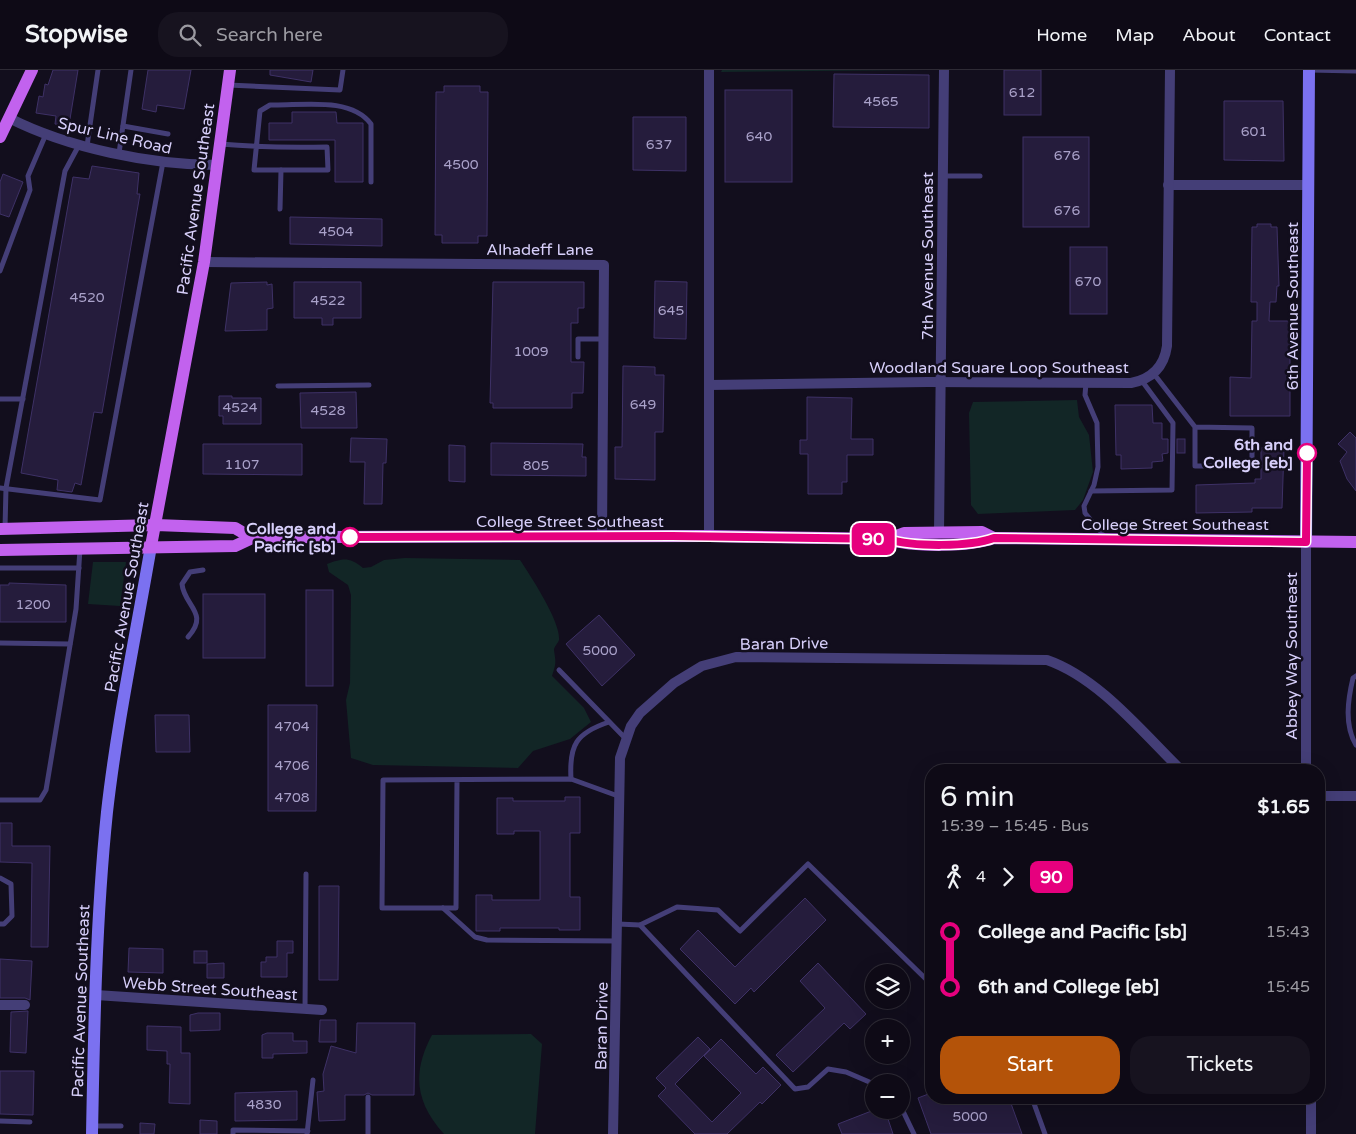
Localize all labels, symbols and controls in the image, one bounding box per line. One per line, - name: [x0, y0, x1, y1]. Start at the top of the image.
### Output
- search box: [158, 12, 508, 57]
- text: Stopwise: [25, 20, 128, 49]
- icon: search: [176, 21, 204, 49]
- text: Search here: [216, 24, 323, 46]
- text: Home: [1036, 24, 1087, 46]
- text: Map: [1115, 24, 1154, 46]
- text: About: [1182, 24, 1236, 46]
- text: Contact: [1264, 24, 1331, 46]
- house number: 612: [1009, 84, 1035, 101]
- house number: 4565: [863, 93, 899, 110]
- street label: Pacific Avenue Southeast: [173, 102, 219, 296]
- street label: Spur Line Road: [56, 113, 174, 159]
- house number: 601: [1241, 123, 1267, 140]
- house number: 640: [746, 128, 772, 145]
- house number: 637: [646, 136, 672, 153]
- house number: 676: [1054, 147, 1080, 164]
- house number: 4500: [443, 156, 479, 173]
- street label: 7th Avenue Southeast: [918, 172, 938, 340]
- house number: 676: [1054, 202, 1080, 219]
- street label: 6th Avenue Southeast: [1283, 222, 1303, 390]
- house number: 4504: [318, 223, 354, 240]
- street label: Alhadeff Lane: [486, 240, 594, 260]
- house number: 670: [1075, 273, 1101, 290]
- house number: 4520: [69, 289, 105, 306]
- house number: 4522: [310, 292, 346, 309]
- house number: 645: [658, 302, 684, 319]
- house number: 1009: [513, 343, 549, 360]
- street label: Woodland Square Loop Southeast: [869, 358, 1129, 378]
- house number: 649: [630, 396, 656, 413]
- house number: 4524: [222, 399, 258, 416]
- house number: 4528: [310, 402, 346, 419]
- place label: 6th and College [eb]: [1203, 435, 1293, 473]
- marker: 6th and College [eb]: [1297, 443, 1317, 463]
- house number: 1107: [224, 456, 260, 473]
- house number: 805: [523, 457, 549, 474]
- street label: Pacific Avenue Southeast: [100, 500, 154, 694]
- street label: College Street Southeast: [476, 512, 664, 532]
- street label: College Street Southeast: [1081, 515, 1269, 535]
- place label: College and Pacific [sb]: [246, 519, 336, 557]
- line badge: 90: [850, 523, 896, 555]
- marker: College and Pacific [sb]: [340, 527, 360, 547]
- text: 90: [862, 528, 884, 550]
- street label: Abbey Way Southeast: [1282, 572, 1302, 740]
- house number: 1200: [15, 596, 51, 613]
- street label: Baran Drive: [740, 633, 828, 655]
- house number: 5000: [582, 642, 618, 659]
- house number: 4704: [274, 718, 310, 735]
- house number: 4706: [274, 757, 310, 774]
- text: 6 min: [940, 780, 1015, 814]
- house number: 4708: [274, 789, 310, 806]
- text: $1.65: [1258, 796, 1310, 818]
- text: 15:39 – 15:45 · Bus: [940, 816, 1089, 836]
- icon: walk: [940, 863, 968, 891]
- icon: forward: [994, 863, 1022, 891]
- text: 90: [1040, 866, 1063, 888]
- text: 4: [976, 867, 986, 887]
- street label: Pacific Avenue Southeast: [68, 904, 94, 1098]
- text: College and Pacific [sb]: [978, 921, 1187, 943]
- text: 15:43: [1266, 922, 1310, 942]
- map controls: [865, 964, 910, 1119]
- button: layers: [865, 964, 910, 1009]
- street label: Webb Street Southeast: [122, 973, 298, 1005]
- text: 6th and College [eb]: [978, 976, 1159, 998]
- text: 15:45: [1266, 977, 1310, 997]
- street label: Baran Drive: [591, 982, 613, 1070]
- button: +: [865, 1019, 910, 1064]
- button: Start: [940, 1036, 1120, 1094]
- button: Tickets: [1130, 1036, 1310, 1094]
- button: −: [865, 1074, 910, 1119]
- house number: 4830: [246, 1096, 282, 1113]
- house number: 5000: [952, 1108, 988, 1125]

